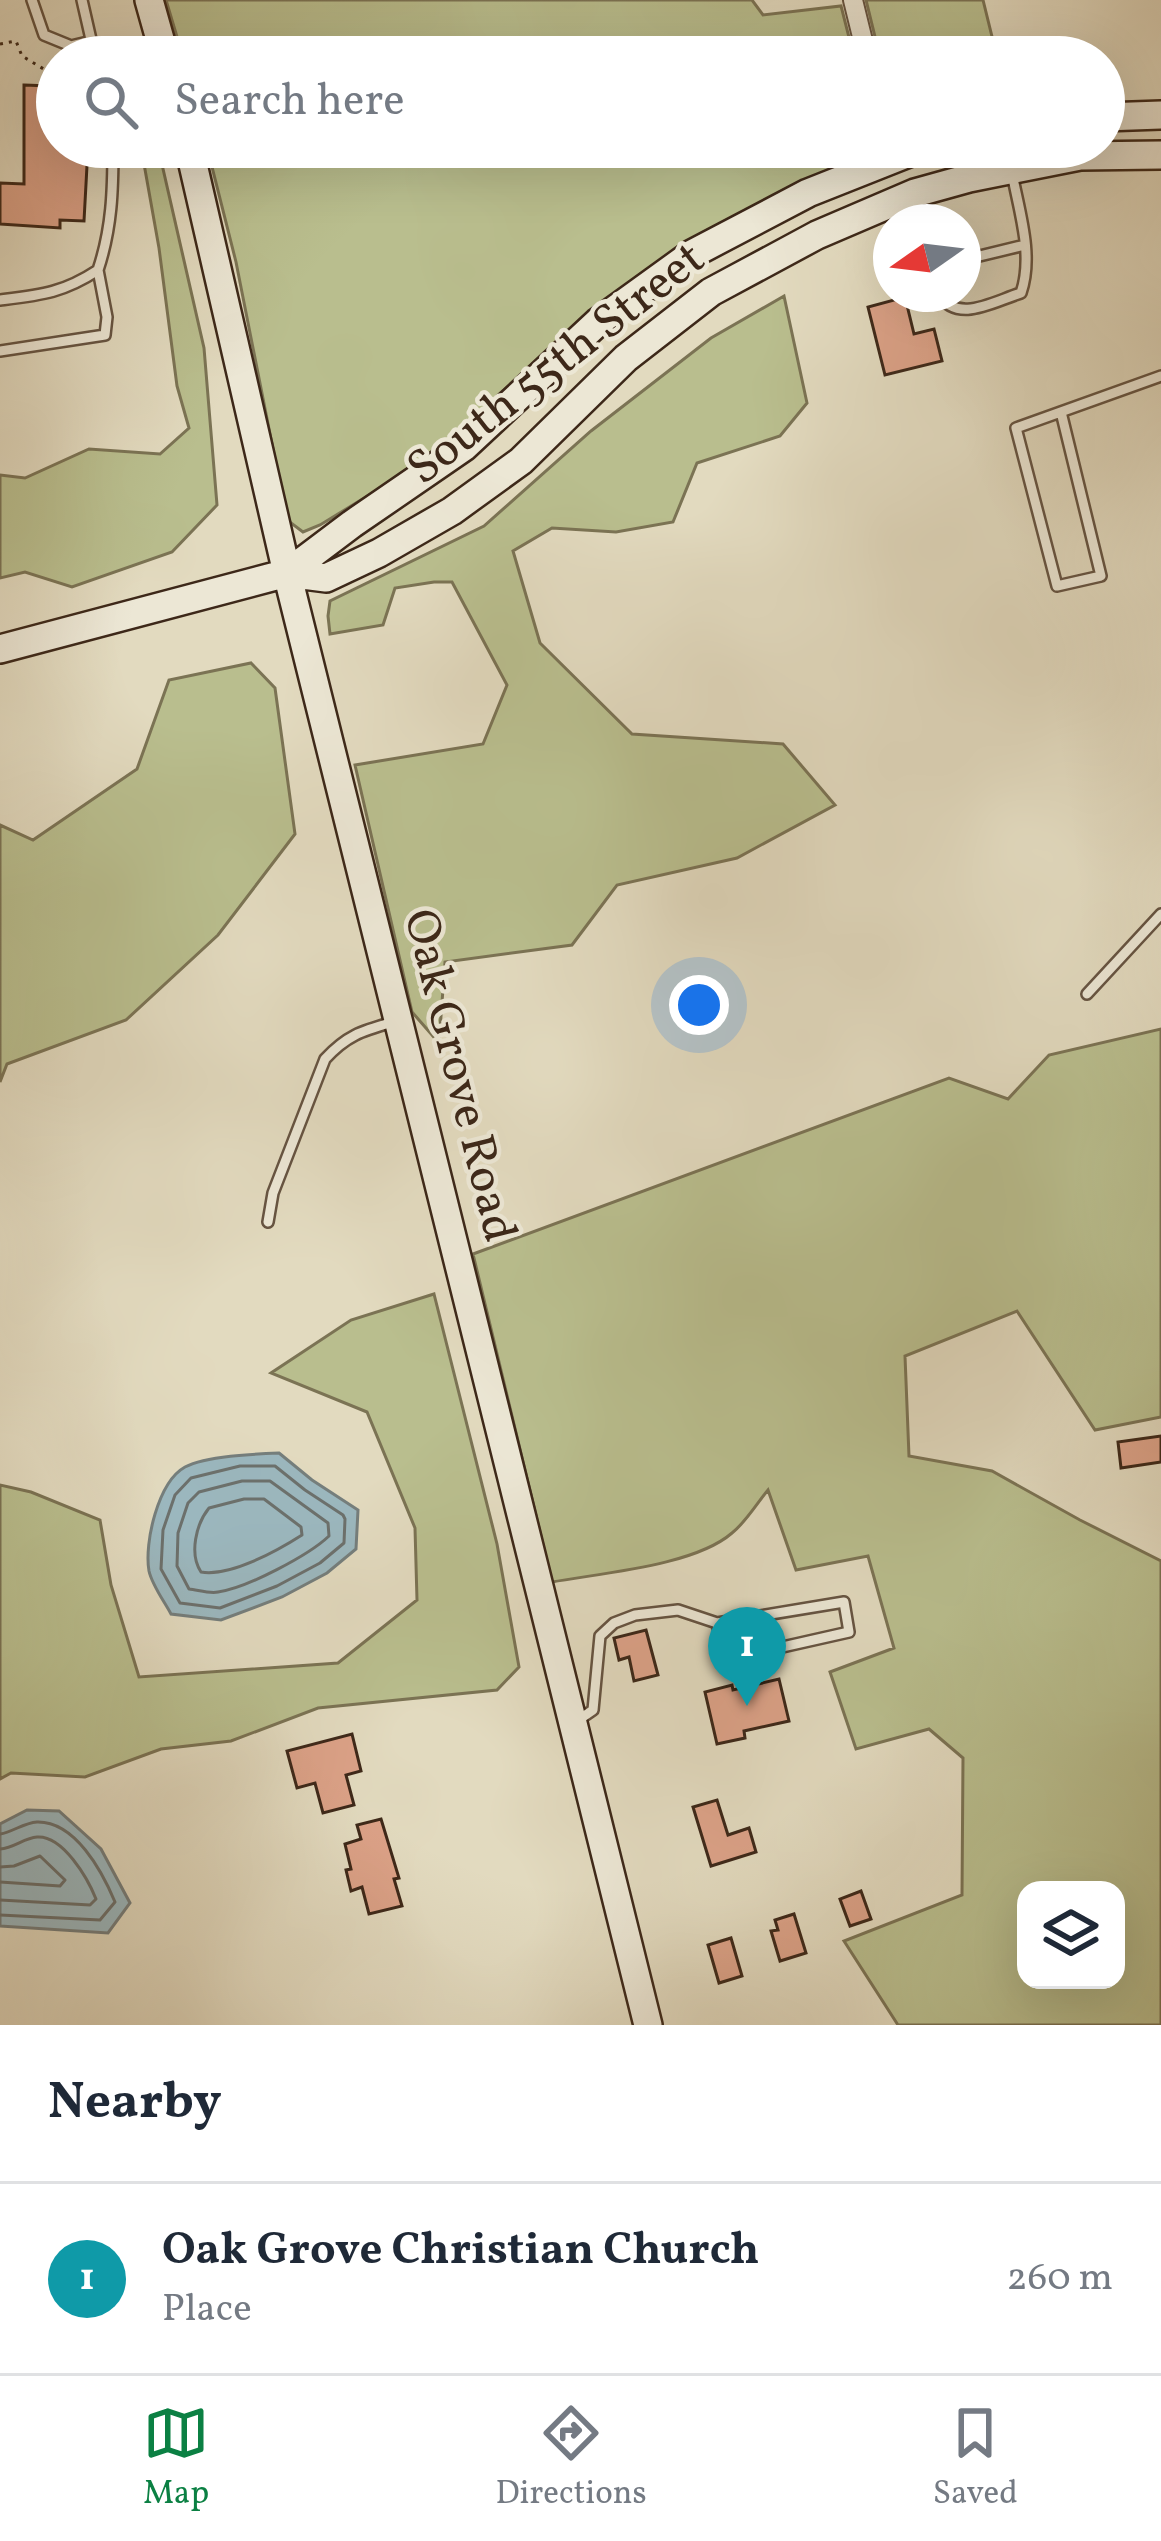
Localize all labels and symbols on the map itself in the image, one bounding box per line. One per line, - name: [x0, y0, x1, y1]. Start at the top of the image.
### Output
- north arrow: [873, 204, 981, 312]
- street label: South 55th Street: [394, 227, 720, 503]
- street label: Oak Grove Road: [384, 903, 532, 1249]
- your location: [669, 975, 729, 1035]
- pin: 1: [708, 1607, 786, 1706]

